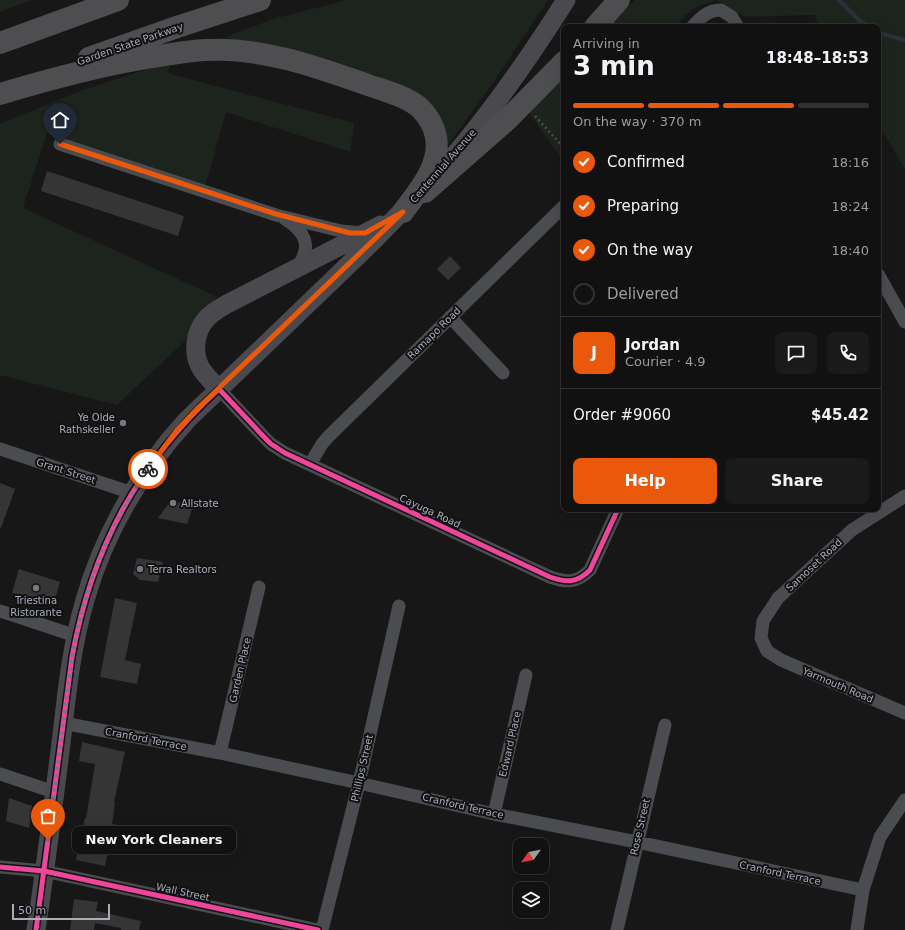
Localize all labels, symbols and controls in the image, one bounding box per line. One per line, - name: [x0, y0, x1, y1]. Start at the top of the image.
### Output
- street label: Garden State Parkway: [76, 21, 184, 67]
- text: Arriving in: [573, 36, 640, 51]
- text: 18:48–18:53: [766, 49, 869, 67]
- text: 3 min: [573, 51, 655, 81]
- pin: [43, 103, 77, 144]
- icon: home: [49, 109, 71, 131]
- text: On the way · 370 m: [573, 114, 701, 129]
- street label: Centennial Avenue: [408, 127, 478, 205]
- icon: check: [573, 151, 595, 173]
- text: Confirmed: [607, 153, 685, 171]
- text: 18:16: [832, 155, 869, 170]
- icon: check: [573, 195, 595, 217]
- text: Preparing: [607, 197, 679, 215]
- text: 18:24: [832, 199, 869, 214]
- icon: check: [573, 239, 595, 261]
- text: On the way: [607, 241, 693, 259]
- text: 18:40: [832, 243, 869, 258]
- text: Delivered: [607, 285, 679, 303]
- street label: Ramapo Road: [405, 305, 463, 361]
- button: chat: [775, 332, 817, 374]
- button: phone: [827, 332, 869, 374]
- text: Jordan: [625, 336, 680, 354]
- text: J: [591, 344, 597, 362]
- text: Courier · 4.9: [625, 354, 706, 369]
- text: Order #9060: [573, 406, 671, 424]
- text: $45.42: [811, 406, 869, 424]
- place label: Ye Olde Rathskeller: [59, 412, 116, 435]
- marker: Ye Olde Rathskeller: [118, 418, 128, 428]
- courier: [128, 449, 168, 489]
- street label: Grant Street: [35, 456, 97, 486]
- icon: bike: [137, 458, 159, 480]
- button: Help: [573, 458, 717, 504]
- button: Share: [725, 458, 869, 504]
- street label: Cayuga Road: [398, 492, 462, 530]
- marker: Allstate: [168, 498, 178, 508]
- place label: Allstate: [181, 498, 219, 509]
- street label: Samoset Road: [784, 536, 844, 594]
- marker: Terra Realtors: [135, 564, 145, 574]
- place label: Terra Realtors: [147, 564, 217, 575]
- marker: Triestina Ristorante: [31, 583, 41, 593]
- place label: Triestina Ristorante: [10, 595, 62, 618]
- street label: Garden Place: [227, 636, 253, 704]
- street label: Yarmouth Road: [800, 665, 875, 705]
- street label: Edward Place: [497, 710, 523, 778]
- street label: Cranford Terrace: [104, 726, 188, 752]
- street label: Phillips Street: [349, 733, 375, 803]
- street label: Cranford Terrace: [421, 791, 505, 821]
- street label: Rose Street: [628, 798, 652, 856]
- pin: [31, 799, 65, 840]
- icon: bag: [37, 805, 59, 827]
- callout: New York Cleaners: [72, 826, 236, 854]
- text: New York Cleaners: [86, 832, 222, 847]
- north arrow: [513, 838, 549, 874]
- map controls: [513, 838, 549, 918]
- street label: Cranford Terrace: [738, 859, 822, 887]
- street label: Wall Street: [155, 881, 211, 903]
- button: layers: [513, 882, 549, 918]
- scale bar: [12, 902, 110, 921]
- text: 50 m: [18, 904, 46, 917]

